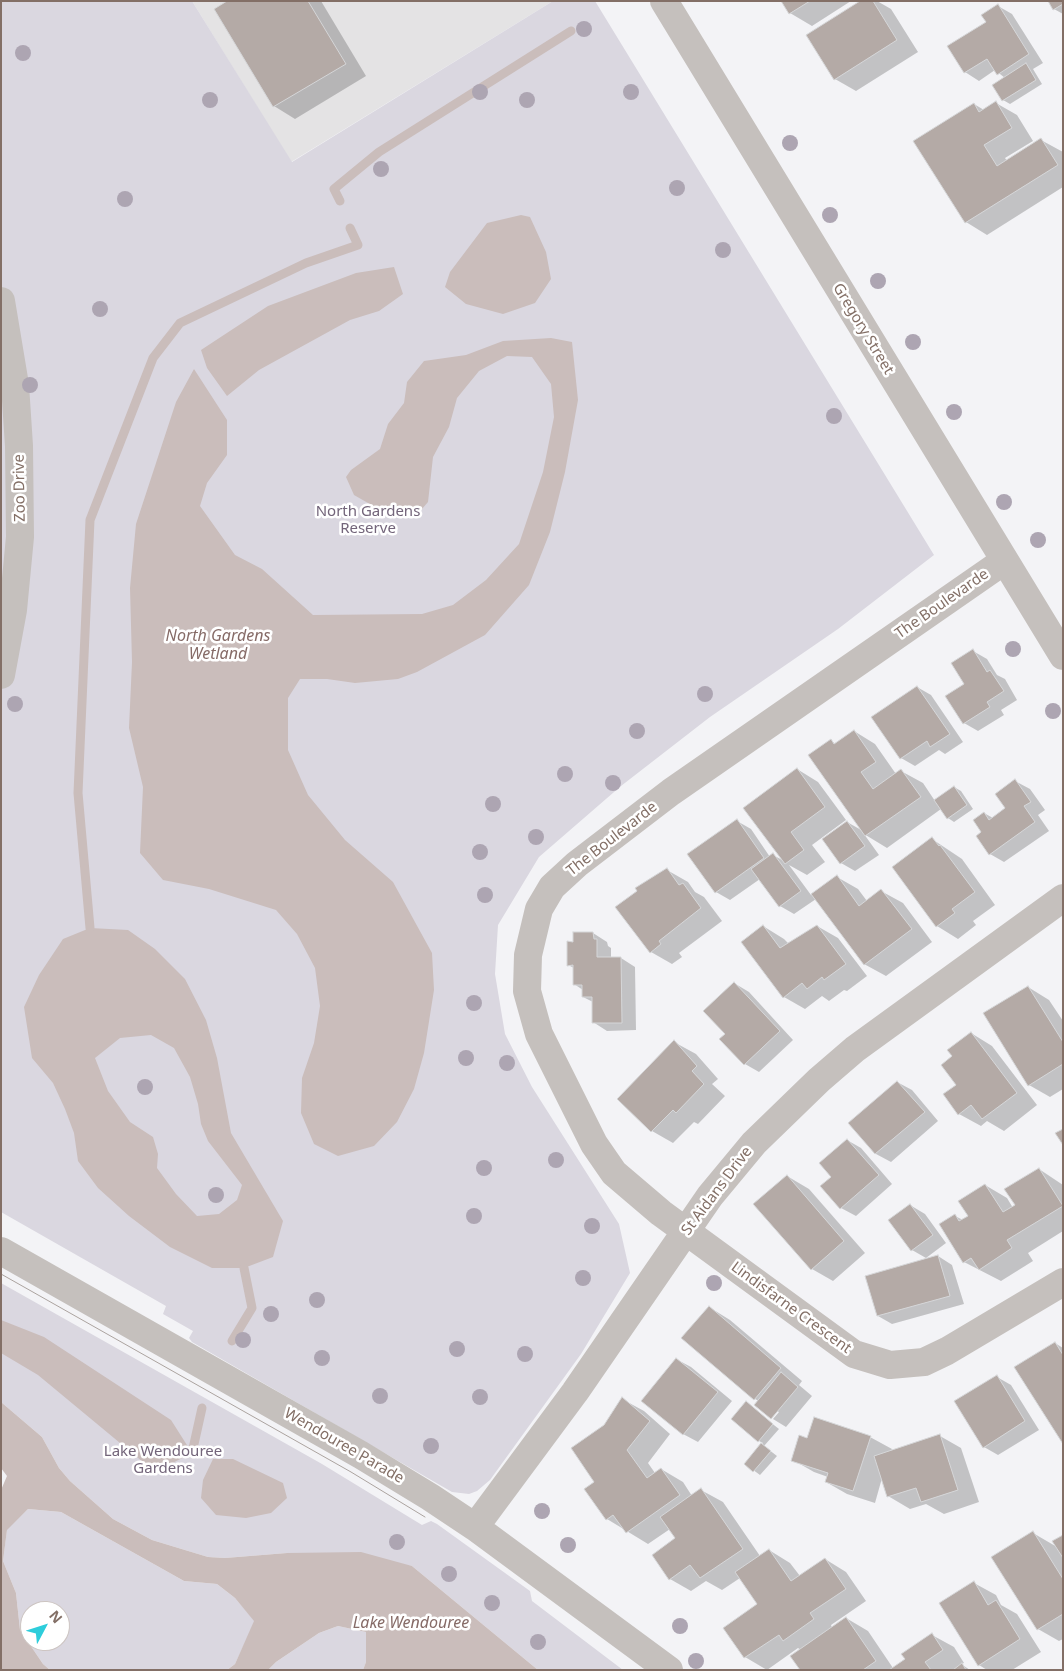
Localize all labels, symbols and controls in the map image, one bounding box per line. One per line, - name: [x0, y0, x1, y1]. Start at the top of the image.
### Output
- street label: Gregory Street: [829, 280, 897, 378]
- street label: Zoo Drive: [10, 454, 30, 522]
- park label: North Gardens Reserve: [316, 503, 420, 538]
- street label: The Boulevarde: [892, 565, 992, 643]
- water label: North Gardens Wetland: [166, 626, 270, 664]
- street label: The Boulevarde: [563, 798, 661, 880]
- street label: St Aidans Drive: [678, 1143, 756, 1239]
- street label: Lindisfarne Crescent: [727, 1258, 855, 1358]
- street label: Wendouree Parade: [281, 1404, 407, 1488]
- park label: Lake Wendouree Gardens: [104, 1443, 222, 1478]
- north arrow: [20, 1601, 70, 1651]
- text: N: [45, 1606, 67, 1627]
- water label: Lake Wendouree: [353, 1613, 469, 1633]

